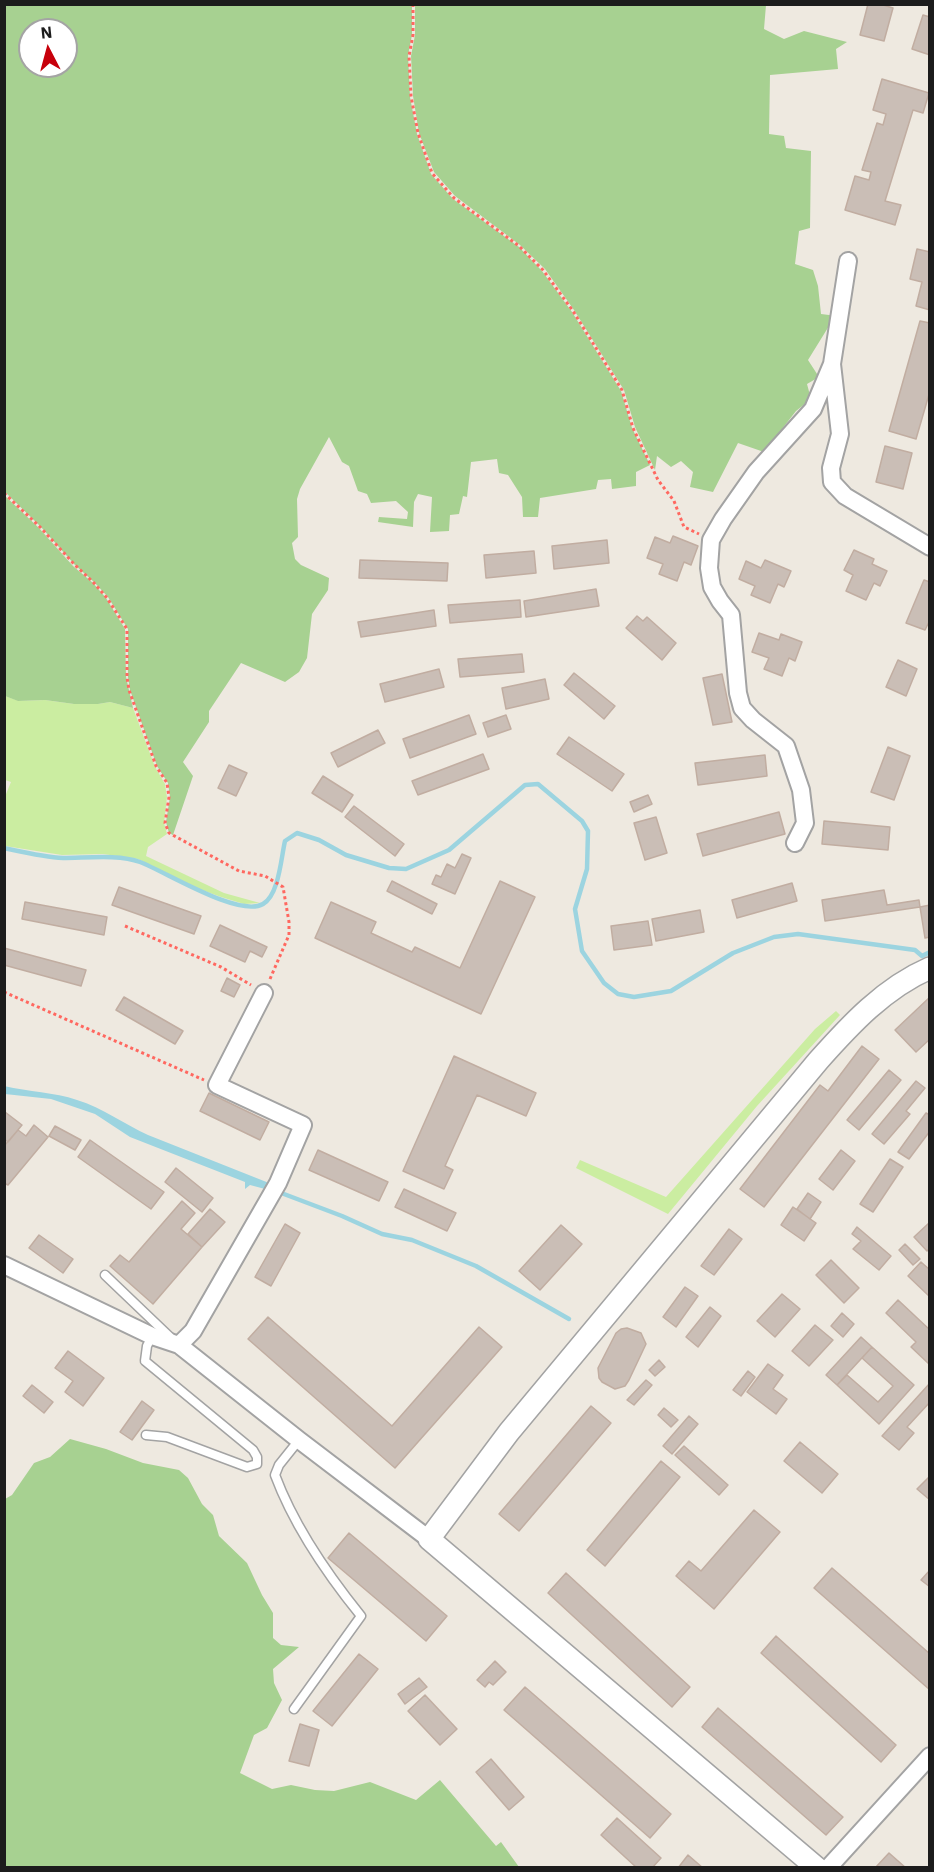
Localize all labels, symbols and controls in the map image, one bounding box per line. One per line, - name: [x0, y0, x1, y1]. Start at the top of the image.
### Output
- north arrow: [18, 18, 78, 78]
- text: N: [40, 22, 53, 43]

